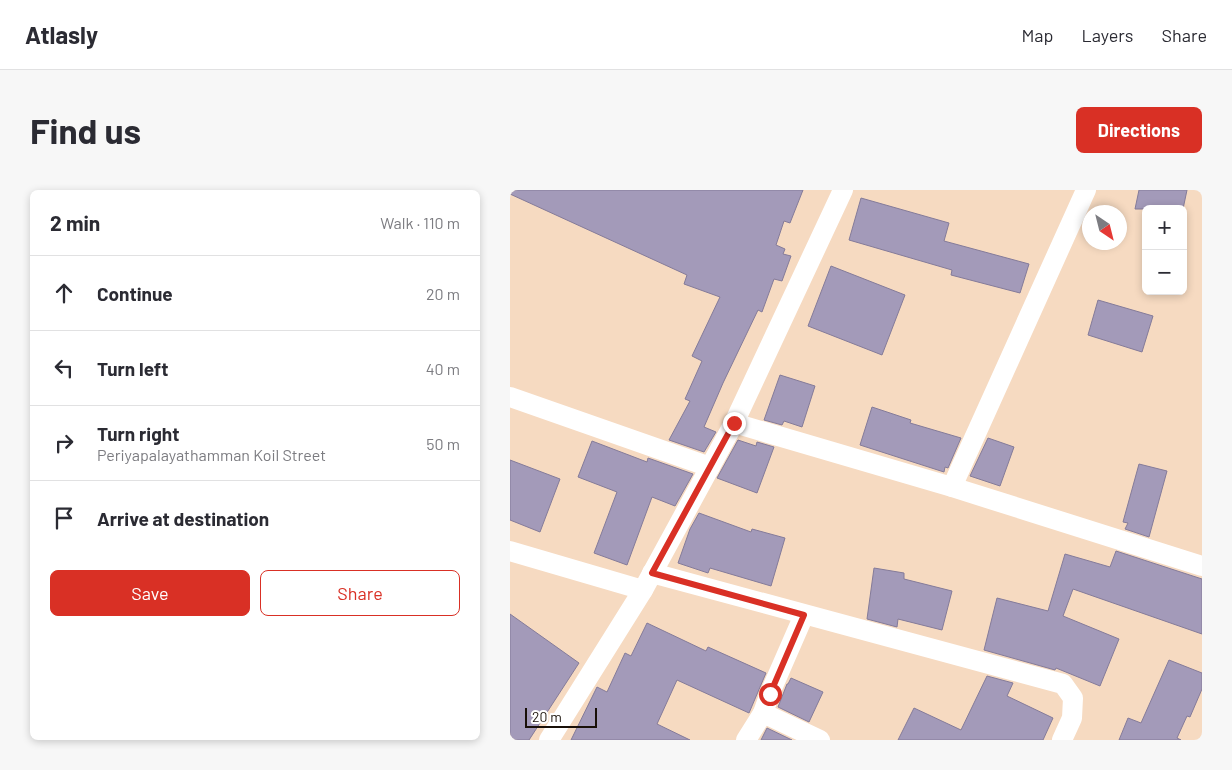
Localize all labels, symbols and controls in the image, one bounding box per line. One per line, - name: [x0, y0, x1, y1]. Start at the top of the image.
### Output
- text: Atlasly: [25, 20, 98, 49]
- text: Map: [1021, 24, 1053, 46]
- text: Layers: [1081, 24, 1134, 46]
- text: Share: [1162, 24, 1207, 46]
- button: Directions: [1076, 107, 1202, 153]
- text: Find us: [30, 109, 141, 151]
- north arrow: [1082, 205, 1127, 250]
- map controls: [1142, 205, 1187, 295]
- button: +: [1142, 205, 1187, 250]
- text: 2 min: [50, 210, 100, 235]
- text: Walk · 110 m: [380, 213, 460, 232]
- button: −: [1142, 250, 1187, 295]
- icon: ahead: [50, 279, 78, 307]
- text: Continue: [97, 282, 173, 305]
- text: 20 m: [426, 284, 460, 303]
- icon: left: [50, 354, 78, 382]
- text: Turn left: [97, 357, 168, 380]
- text: 40 m: [426, 359, 460, 378]
- route end: [723, 412, 746, 435]
- text: Turn right: [97, 422, 179, 445]
- icon: right: [50, 429, 78, 457]
- text: 50 m: [426, 434, 460, 453]
- text: Periyapalayathamman Koil Street: [97, 445, 326, 464]
- icon: arrive: [50, 504, 78, 532]
- text: Arrive at destination: [97, 507, 269, 530]
- button: Save: [50, 570, 250, 616]
- button: Share: [260, 570, 460, 616]
- route start: [759, 683, 782, 706]
- scale bar: [525, 705, 598, 728]
- text: 20 m: [532, 708, 562, 725]

